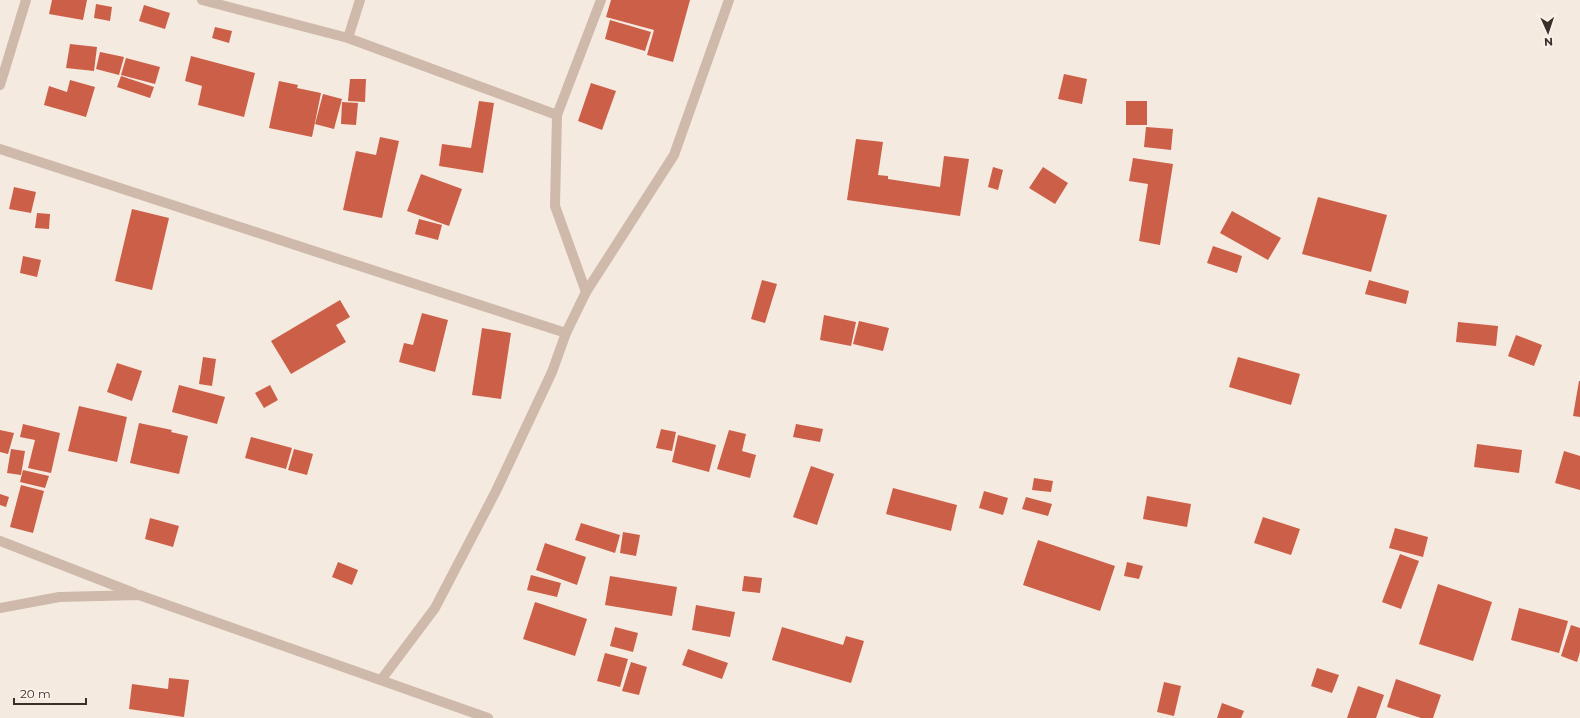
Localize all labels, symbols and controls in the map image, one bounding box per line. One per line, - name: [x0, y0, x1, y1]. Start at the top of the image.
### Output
- north arrow: [1528, 12, 1568, 52]
- text: N: [1544, 35, 1553, 49]
- scale bar: [14, 680, 86, 706]
- text: 20 m: [20, 686, 51, 701]

